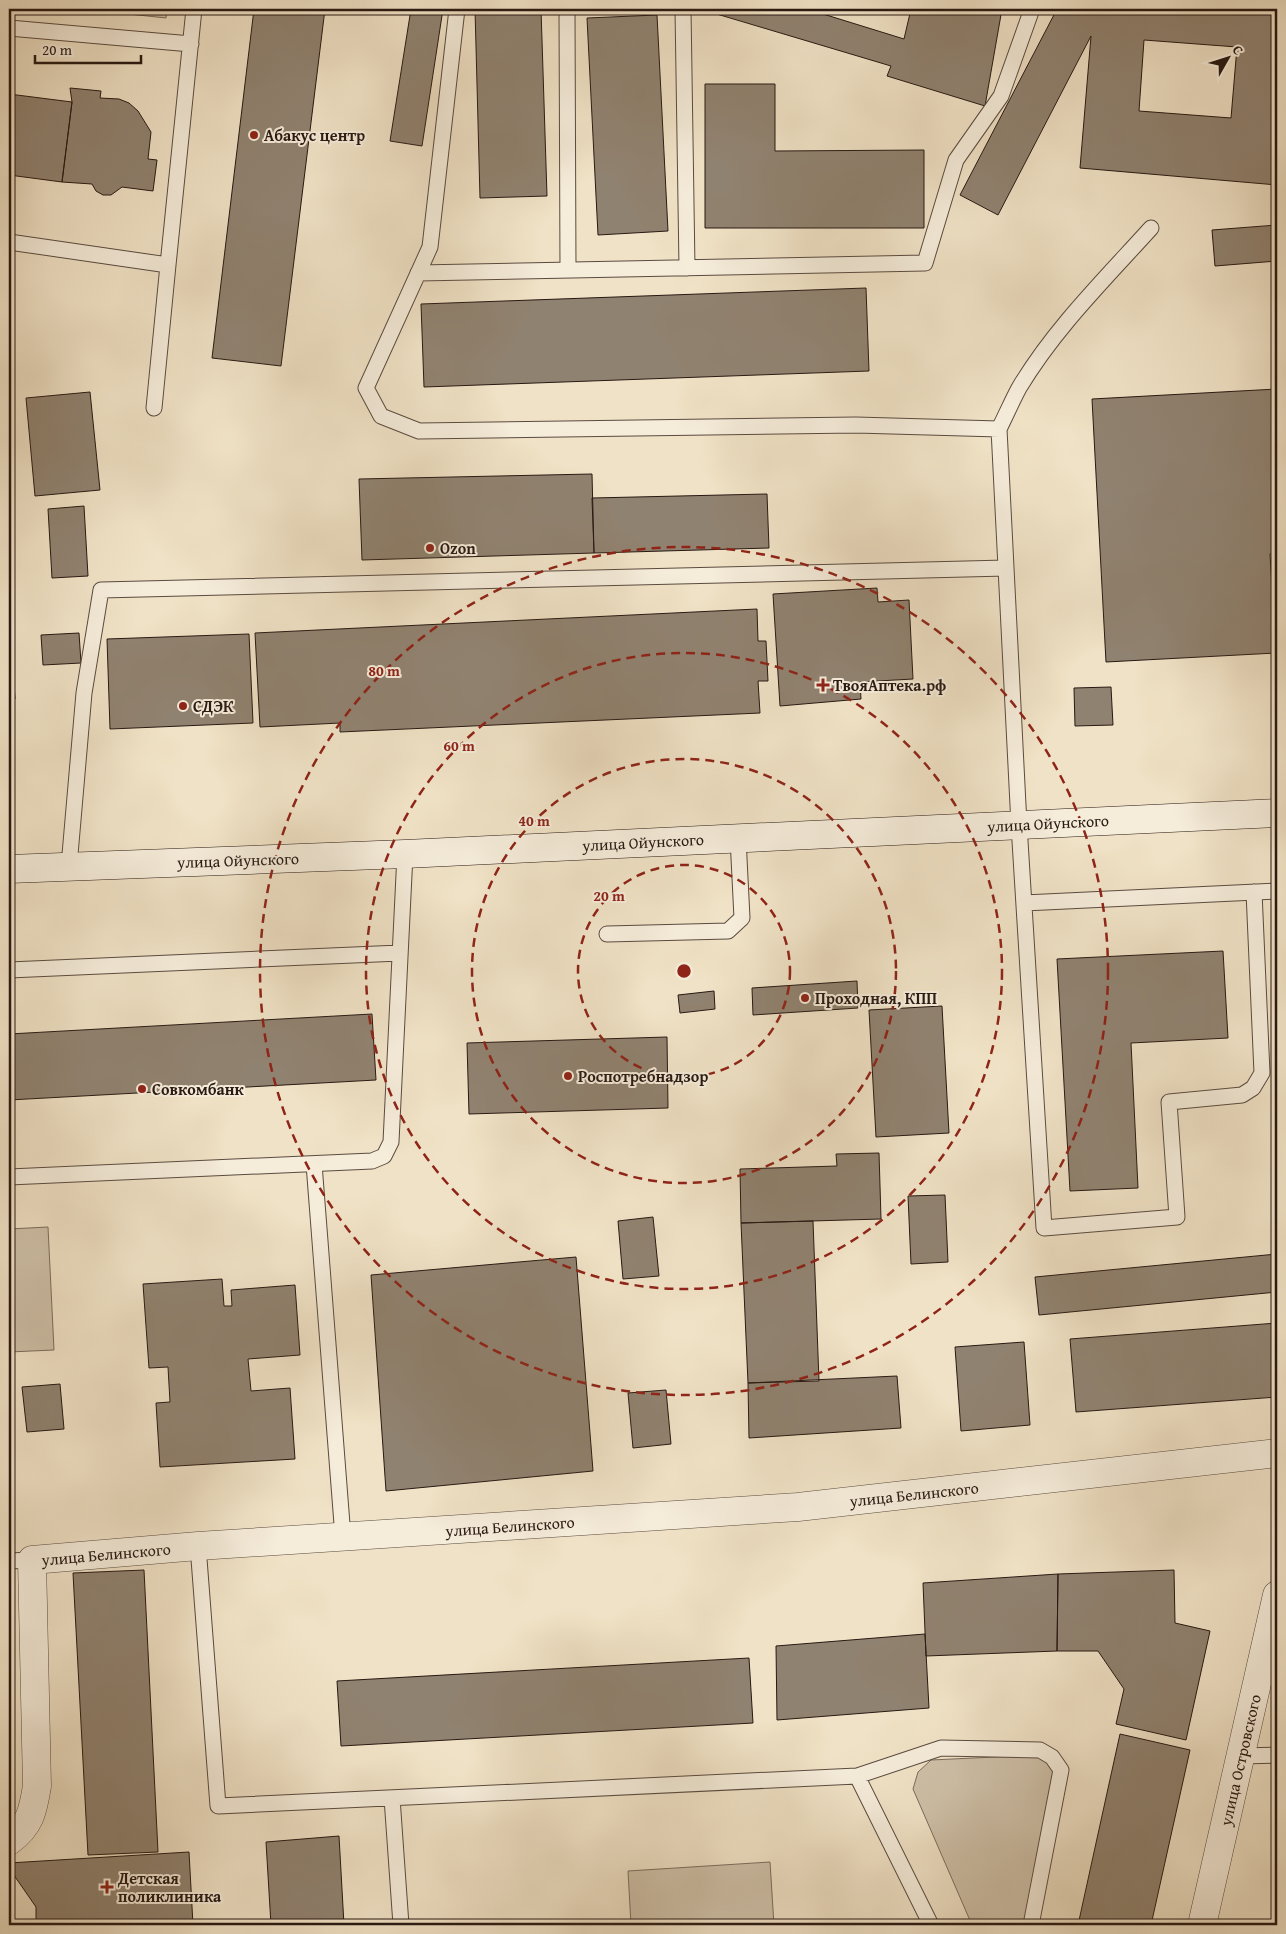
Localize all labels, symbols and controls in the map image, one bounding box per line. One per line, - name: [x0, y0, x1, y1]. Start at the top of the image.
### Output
- scale bar: [35, 32, 141, 64]
- north arrow: [1204, 32, 1254, 82]
- text: 20 m: [42, 39, 73, 60]
- text: С: [1228, 40, 1248, 59]
- place label: Абакус центр: [264, 123, 365, 147]
- marker: Абакус центр: [248, 129, 260, 141]
- place label: Ozon: [440, 536, 476, 560]
- marker: Ozon: [424, 542, 436, 554]
- text: 80 m: [368, 660, 400, 681]
- place label: ТвояАптека.рф: [833, 673, 946, 697]
- marker: ТвояАптека.рф: [817, 679, 829, 691]
- place label: СДЭК: [193, 694, 234, 718]
- marker: СДЭК: [177, 700, 189, 712]
- text: 60 m: [443, 735, 475, 756]
- street label: улица Ойунского: [985, 808, 1110, 838]
- text: 40 m: [518, 810, 550, 831]
- street label: улица Ойунского: [580, 827, 705, 857]
- street label: улица Ойунского: [176, 846, 299, 874]
- text: 20 m: [593, 885, 625, 906]
- centre of rings: [675, 962, 693, 980]
- place label: Проходная, КПП: [815, 986, 937, 1010]
- marker: Проходная, КПП: [799, 992, 811, 1004]
- place label: Роспотребнадзор: [578, 1064, 708, 1088]
- marker: Роспотребнадзор: [562, 1070, 574, 1082]
- place label: Совкомбанк: [152, 1077, 244, 1101]
- marker: Совкомбанк: [136, 1083, 148, 1095]
- street label: улица Белинского: [847, 1475, 980, 1513]
- street label: улица Белинского: [444, 1510, 575, 1543]
- street label: улица Белинского: [39, 1536, 172, 1572]
- street label: улица Островского: [1213, 1692, 1267, 1829]
- place label: Детская поликлиника: [117, 1866, 222, 1908]
- marker: Детская поликлиника: [100, 1880, 114, 1894]

